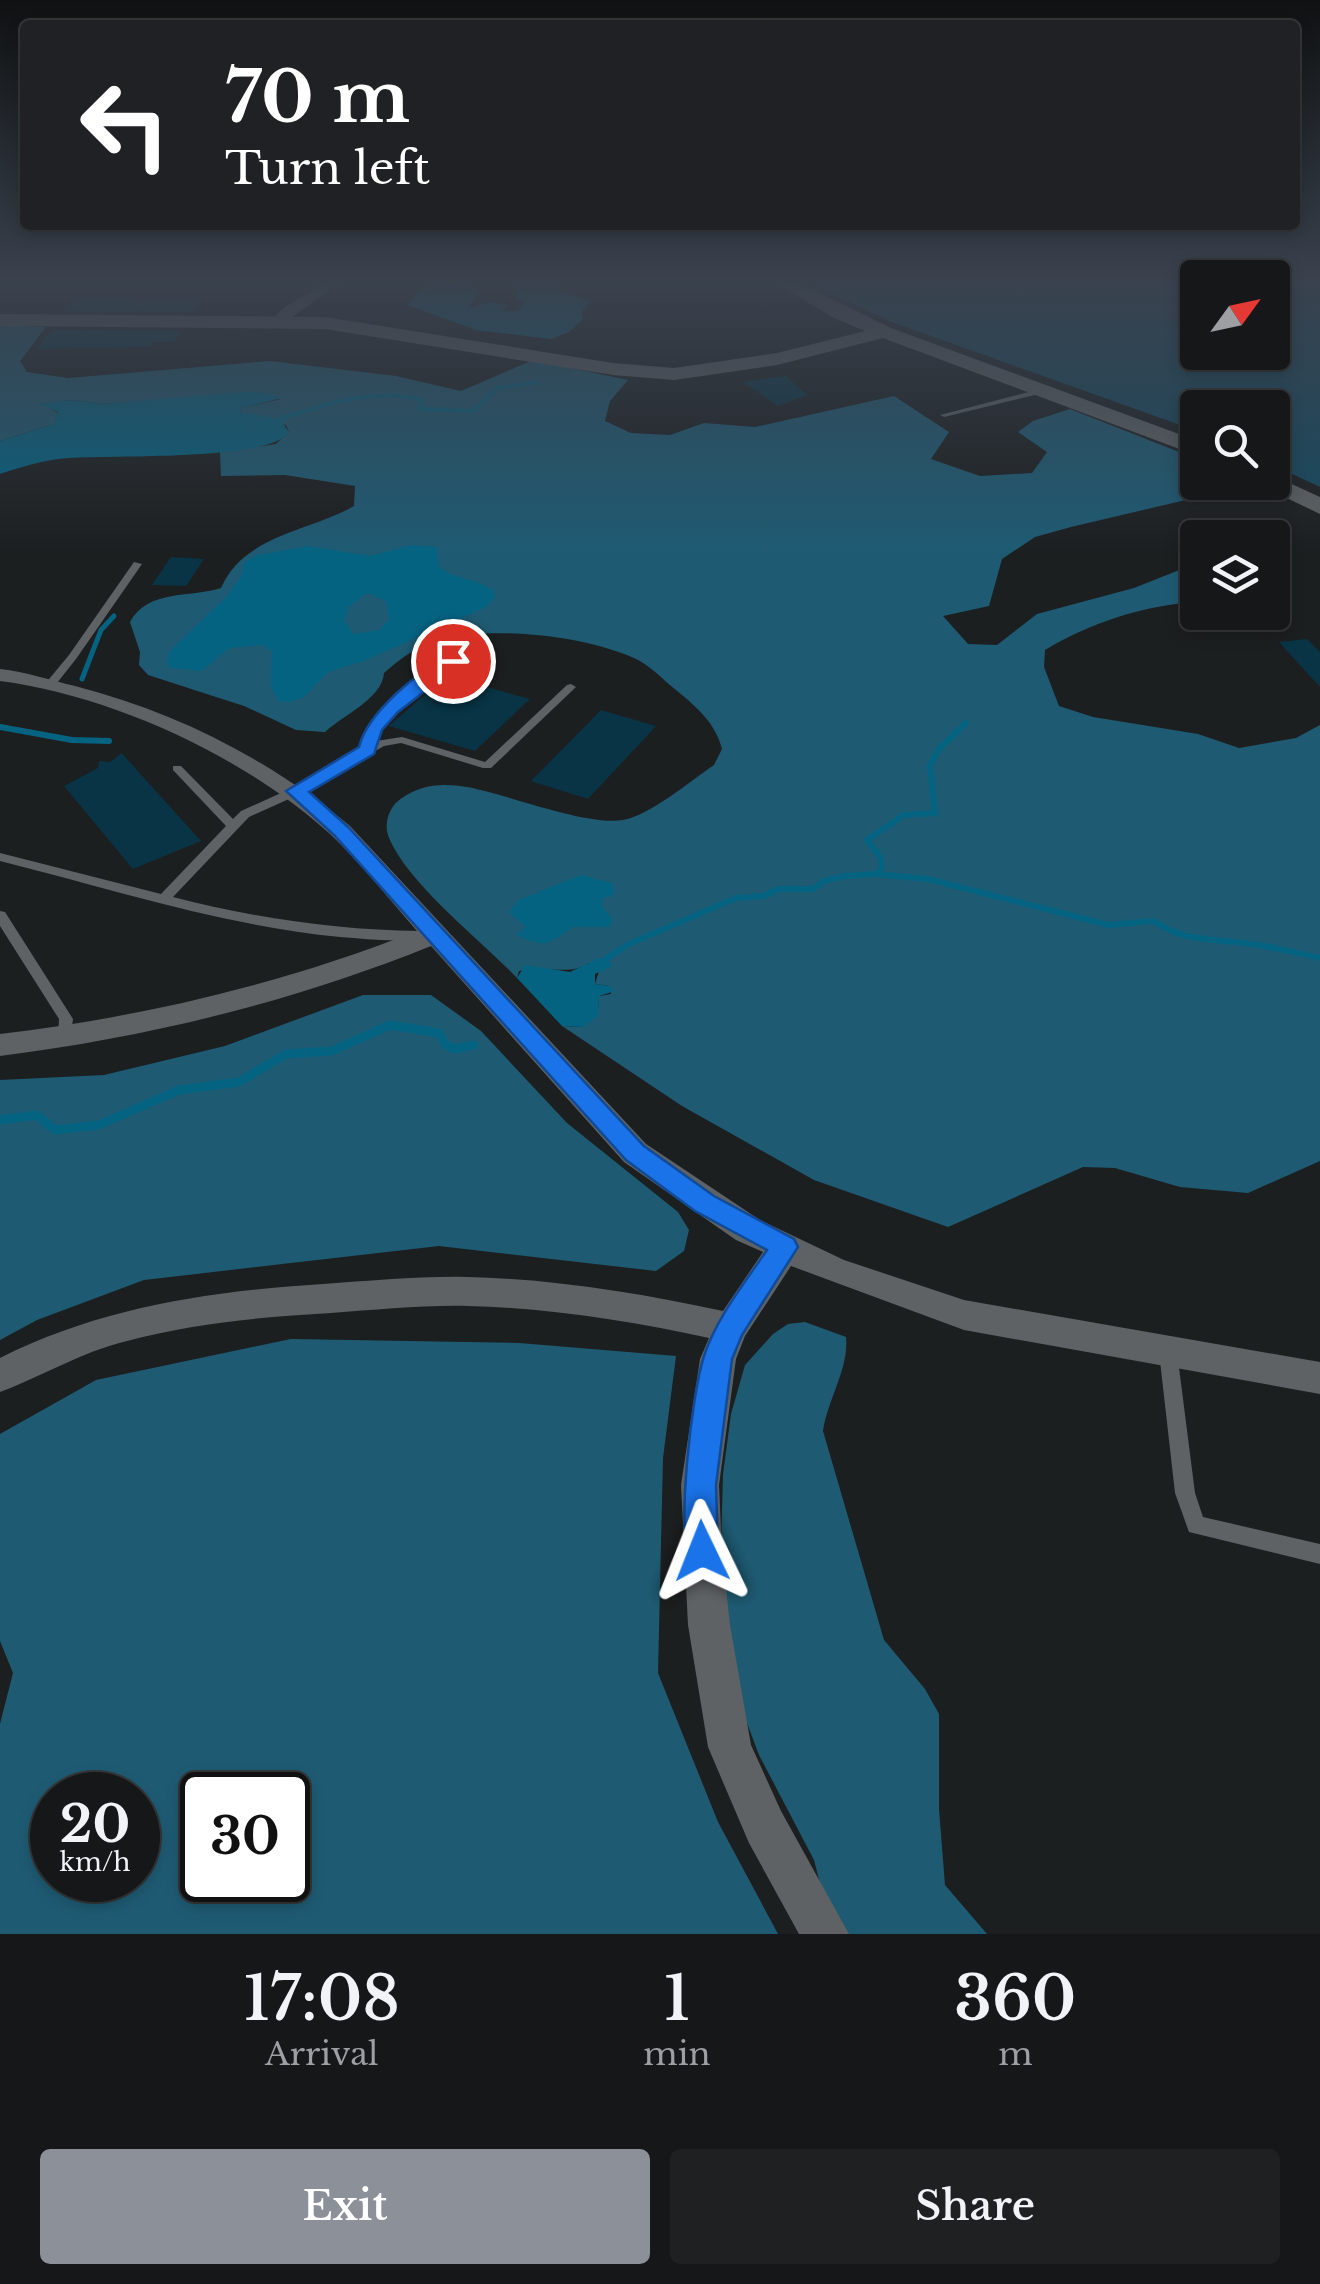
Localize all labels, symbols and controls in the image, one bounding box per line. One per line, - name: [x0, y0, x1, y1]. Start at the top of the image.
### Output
- text: 70 m: [225, 54, 410, 141]
- icon: left: [60, 60, 190, 190]
- text: Turn left: [225, 140, 430, 196]
- north arrow: [1180, 260, 1290, 370]
- map controls: [1180, 260, 1290, 630]
- button: search: [1180, 390, 1290, 500]
- button: layers: [1180, 520, 1290, 630]
- pin: [411, 619, 496, 704]
- icon: arrive: [426, 634, 481, 689]
- position arrow: [650, 1499, 754, 1603]
- speed limit sign: 30: [180, 1772, 310, 1902]
- text: 20: [60, 1793, 130, 1856]
- text: km/h: [60, 1847, 130, 1878]
- text: 17:08: [244, 1962, 400, 2036]
- text: 1: [664, 1962, 690, 2036]
- text: 360: [954, 1962, 1076, 2036]
- text: Arrival: [265, 2034, 378, 2074]
- text: min: [643, 2034, 711, 2074]
- text: m: [998, 2034, 1032, 2074]
- button: Exit: [40, 2149, 650, 2264]
- button: Share: [670, 2149, 1280, 2264]

